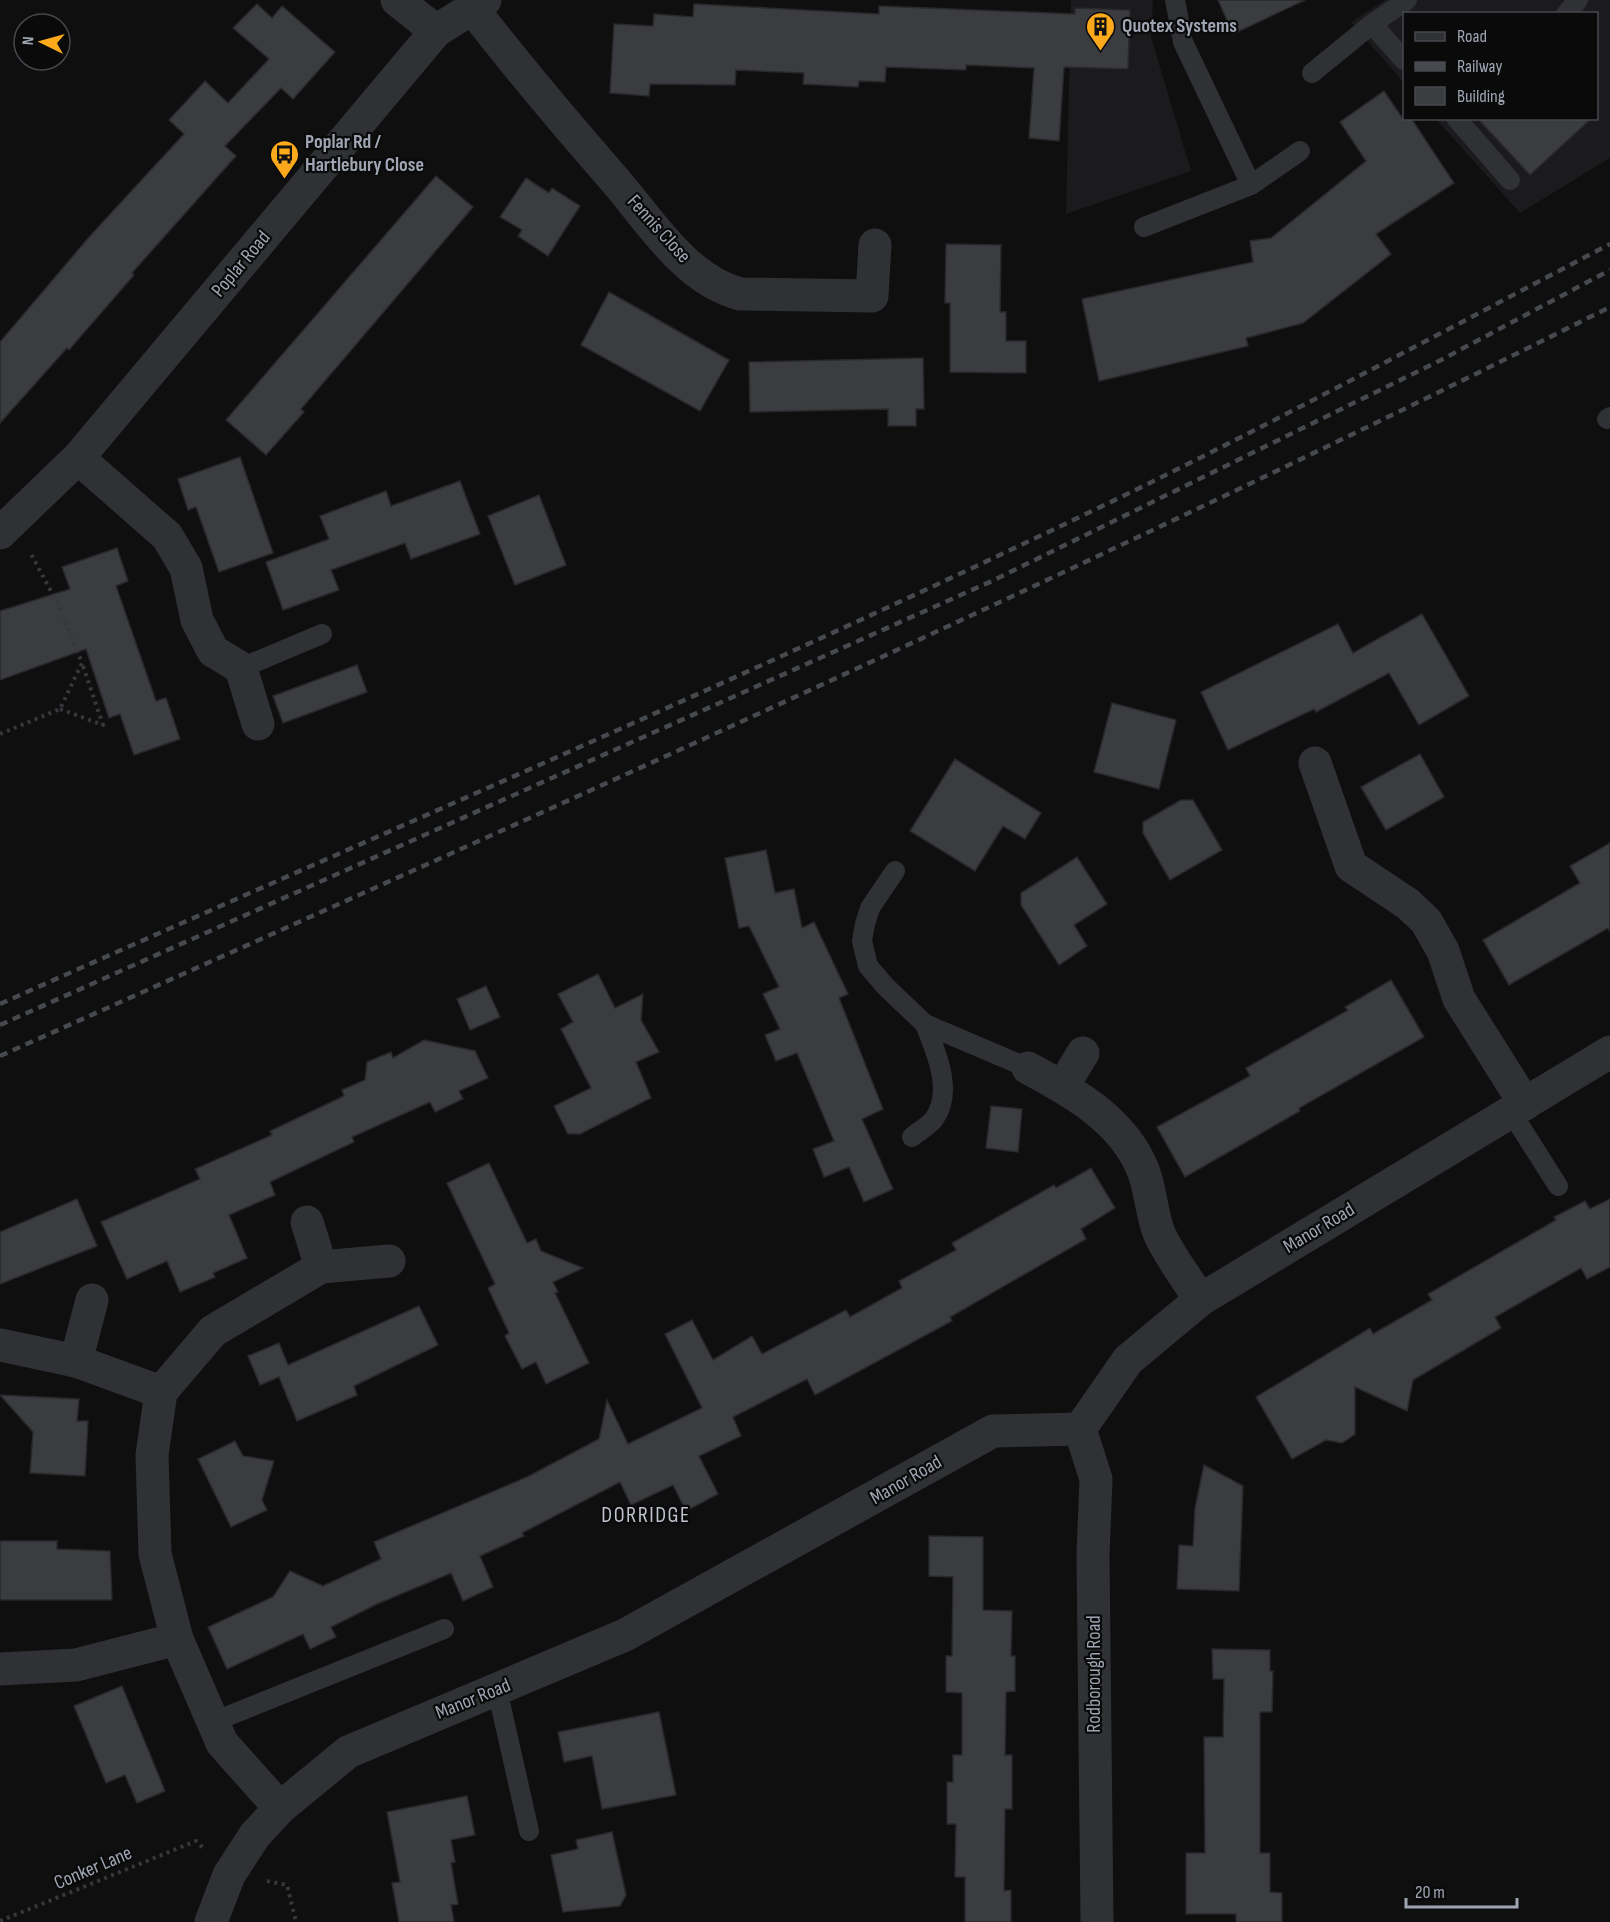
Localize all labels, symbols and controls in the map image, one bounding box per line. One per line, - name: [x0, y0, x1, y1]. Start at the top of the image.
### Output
- building icon: Quotex Systems: [1085, 10, 1117, 52]
- north arrow: [12, 12, 72, 72]
- legend: [1403, 12, 1598, 120]
- place label: Quotex Systems: [1122, 14, 1237, 38]
- text: Road: [1457, 26, 1487, 47]
- text: N: [19, 36, 38, 46]
- text: Railway: [1457, 56, 1502, 77]
- text: Building: [1457, 86, 1505, 107]
- place label: Poplar Rd / Hartlebury Close: [305, 130, 424, 177]
- bus stop icon: Poplar Rd / Hartlebury Close: [268, 138, 300, 180]
- street label: Fennis Close: [622, 190, 696, 268]
- street label: Poplar Road: [207, 226, 275, 302]
- street label: Manor Road: [1279, 1197, 1359, 1259]
- street label: Manor Road: [866, 1450, 946, 1510]
- district label: DORRIDGE: [601, 1502, 691, 1529]
- street label: Rodborough Road: [1082, 1615, 1106, 1733]
- street label: Manor Road: [432, 1673, 514, 1725]
- street label: Conker Lane: [50, 1841, 136, 1895]
- scale bar: [1406, 1871, 1517, 1909]
- text: 20 m: [1415, 1882, 1445, 1903]

